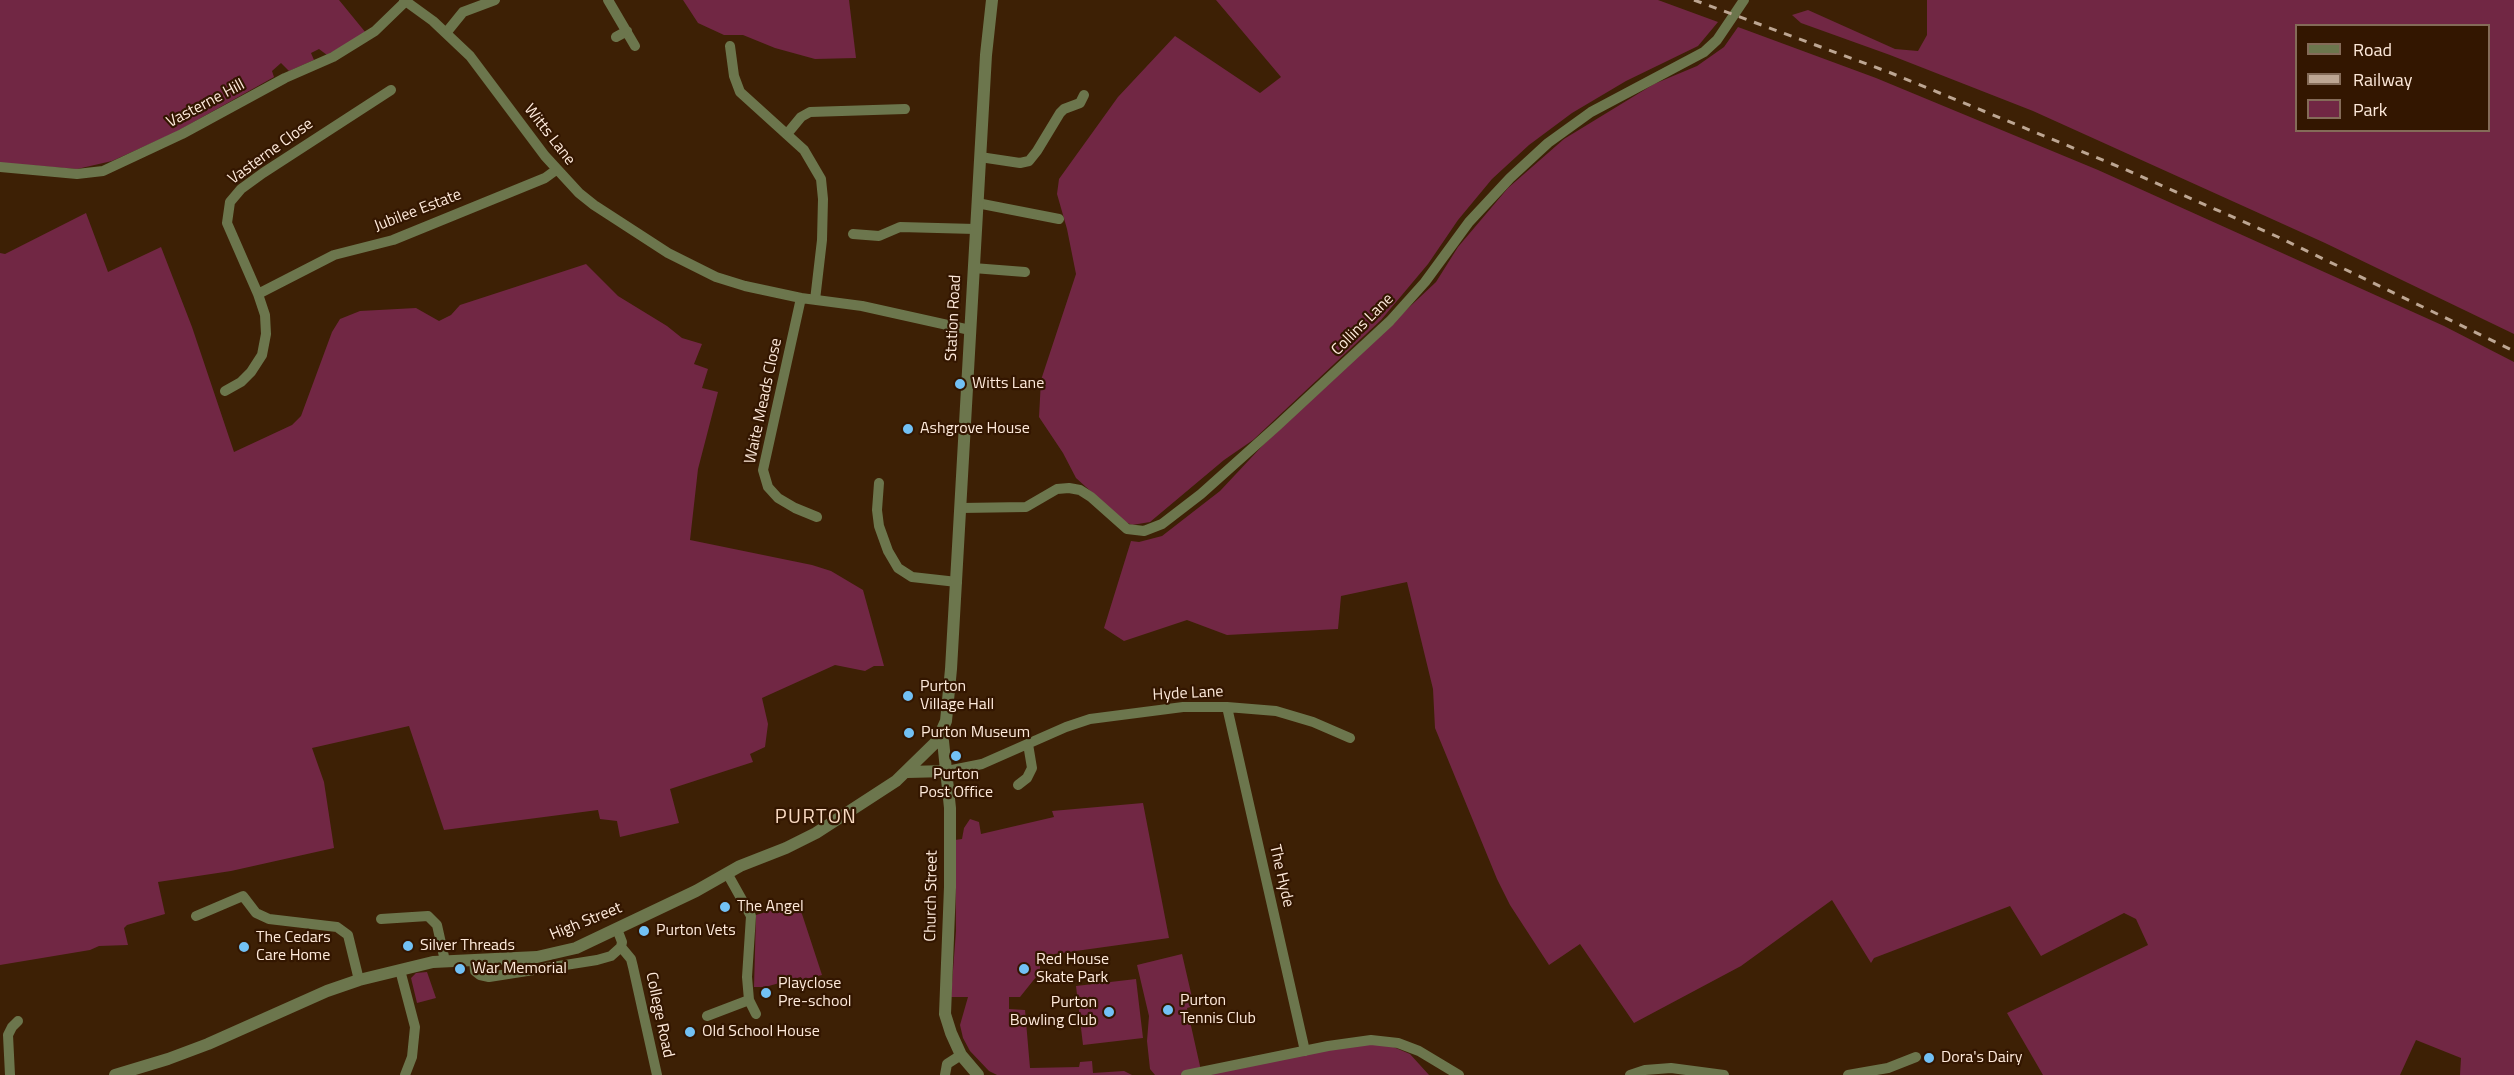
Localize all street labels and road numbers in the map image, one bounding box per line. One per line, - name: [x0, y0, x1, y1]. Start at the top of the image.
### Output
- street label: Vasterne Hill: [164, 75, 248, 133]
- street label: Witts Lane: [519, 101, 579, 169]
- street label: Vasterne Close: [225, 115, 317, 189]
- street label: Jubilee Estate: [372, 186, 464, 236]
- street label: Station Road: [942, 274, 966, 362]
- street label: Collins Lane: [1328, 290, 1398, 360]
- street label: Waite Meads Close: [741, 336, 787, 466]
- street label: Hyde Lane: [1152, 683, 1224, 705]
- street label: The Hyde: [1264, 843, 1298, 909]
- street label: Church Street: [922, 850, 942, 942]
- street label: High Street: [547, 899, 625, 945]
- street label: College Road: [641, 970, 677, 1060]

